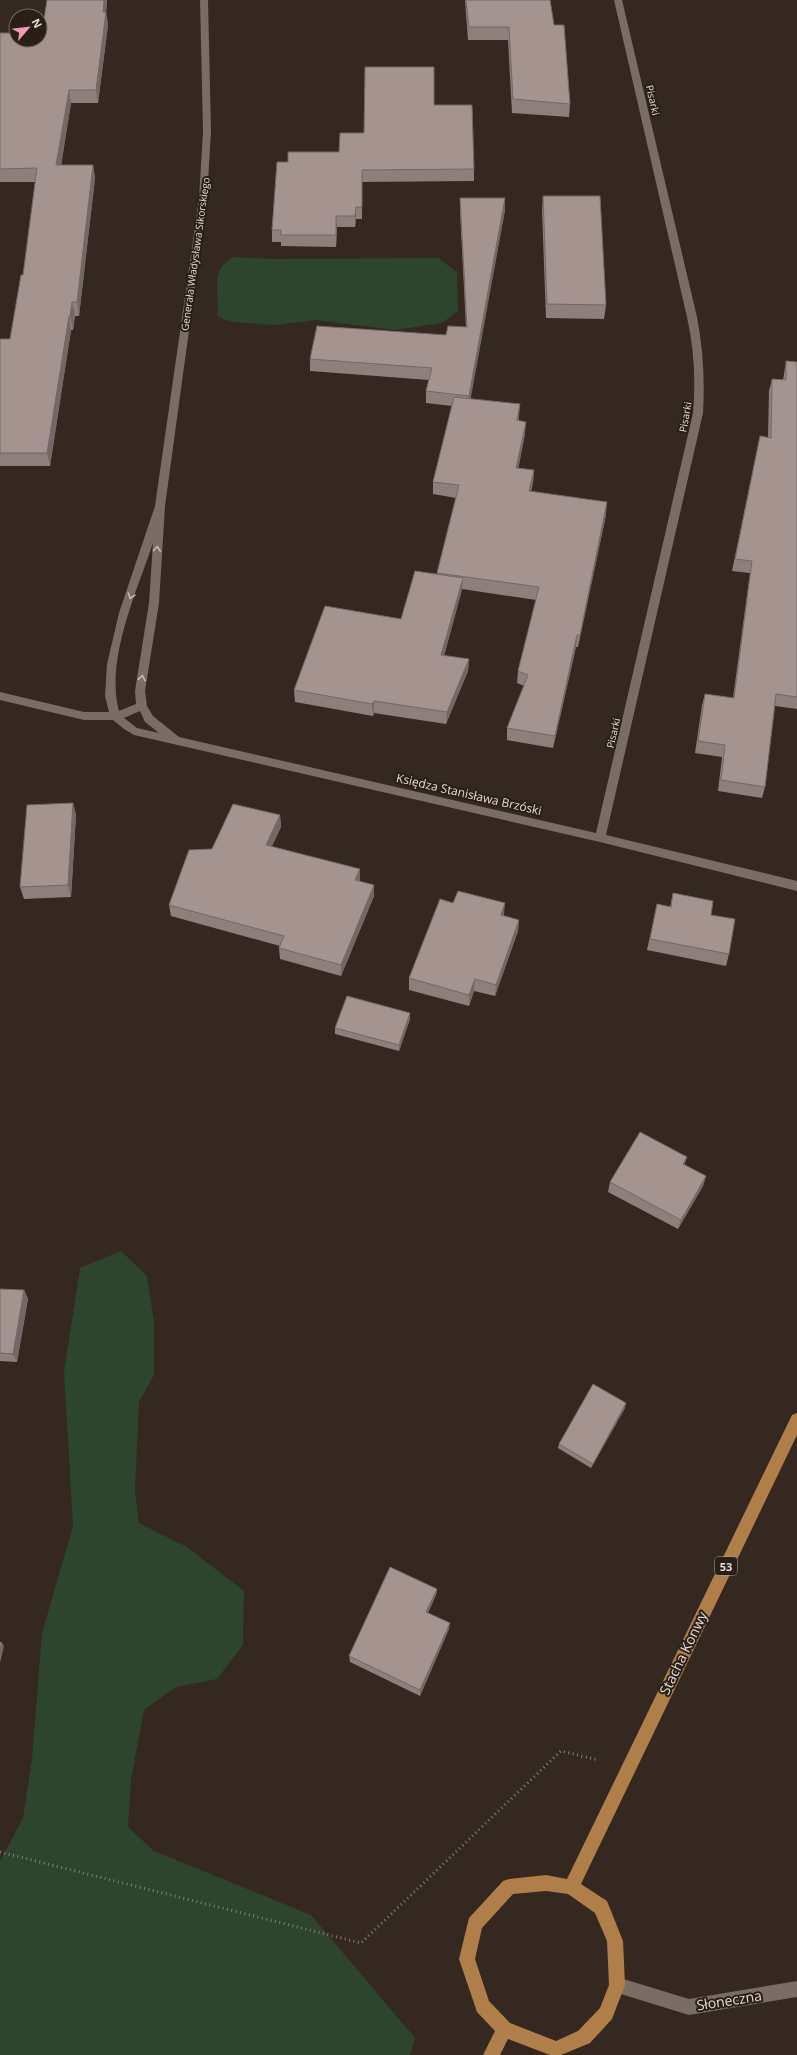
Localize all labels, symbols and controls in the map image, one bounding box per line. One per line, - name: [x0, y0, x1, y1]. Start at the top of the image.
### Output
- north arrow: [8, 8, 48, 48]
- text: N: [29, 16, 46, 31]
- street label: Pisarki: [643, 83, 663, 117]
- street label: Generała Władysława Sikorskiego: [177, 176, 213, 332]
- street label: Pisarki: [675, 401, 695, 433]
- one-way arrow: [153, 546, 162, 552]
- one-way arrow: [127, 592, 135, 599]
- one-way arrow: [138, 674, 146, 681]
- street label: Pisarki: [603, 716, 623, 750]
- street label: Księdza Stanisława Brzóski: [395, 769, 543, 819]
- road number: 53: [715, 1557, 737, 1575]
- street label: Stacha Konwy: [655, 1607, 712, 1698]
- street label: Słoneczna: [695, 1985, 763, 2015]

